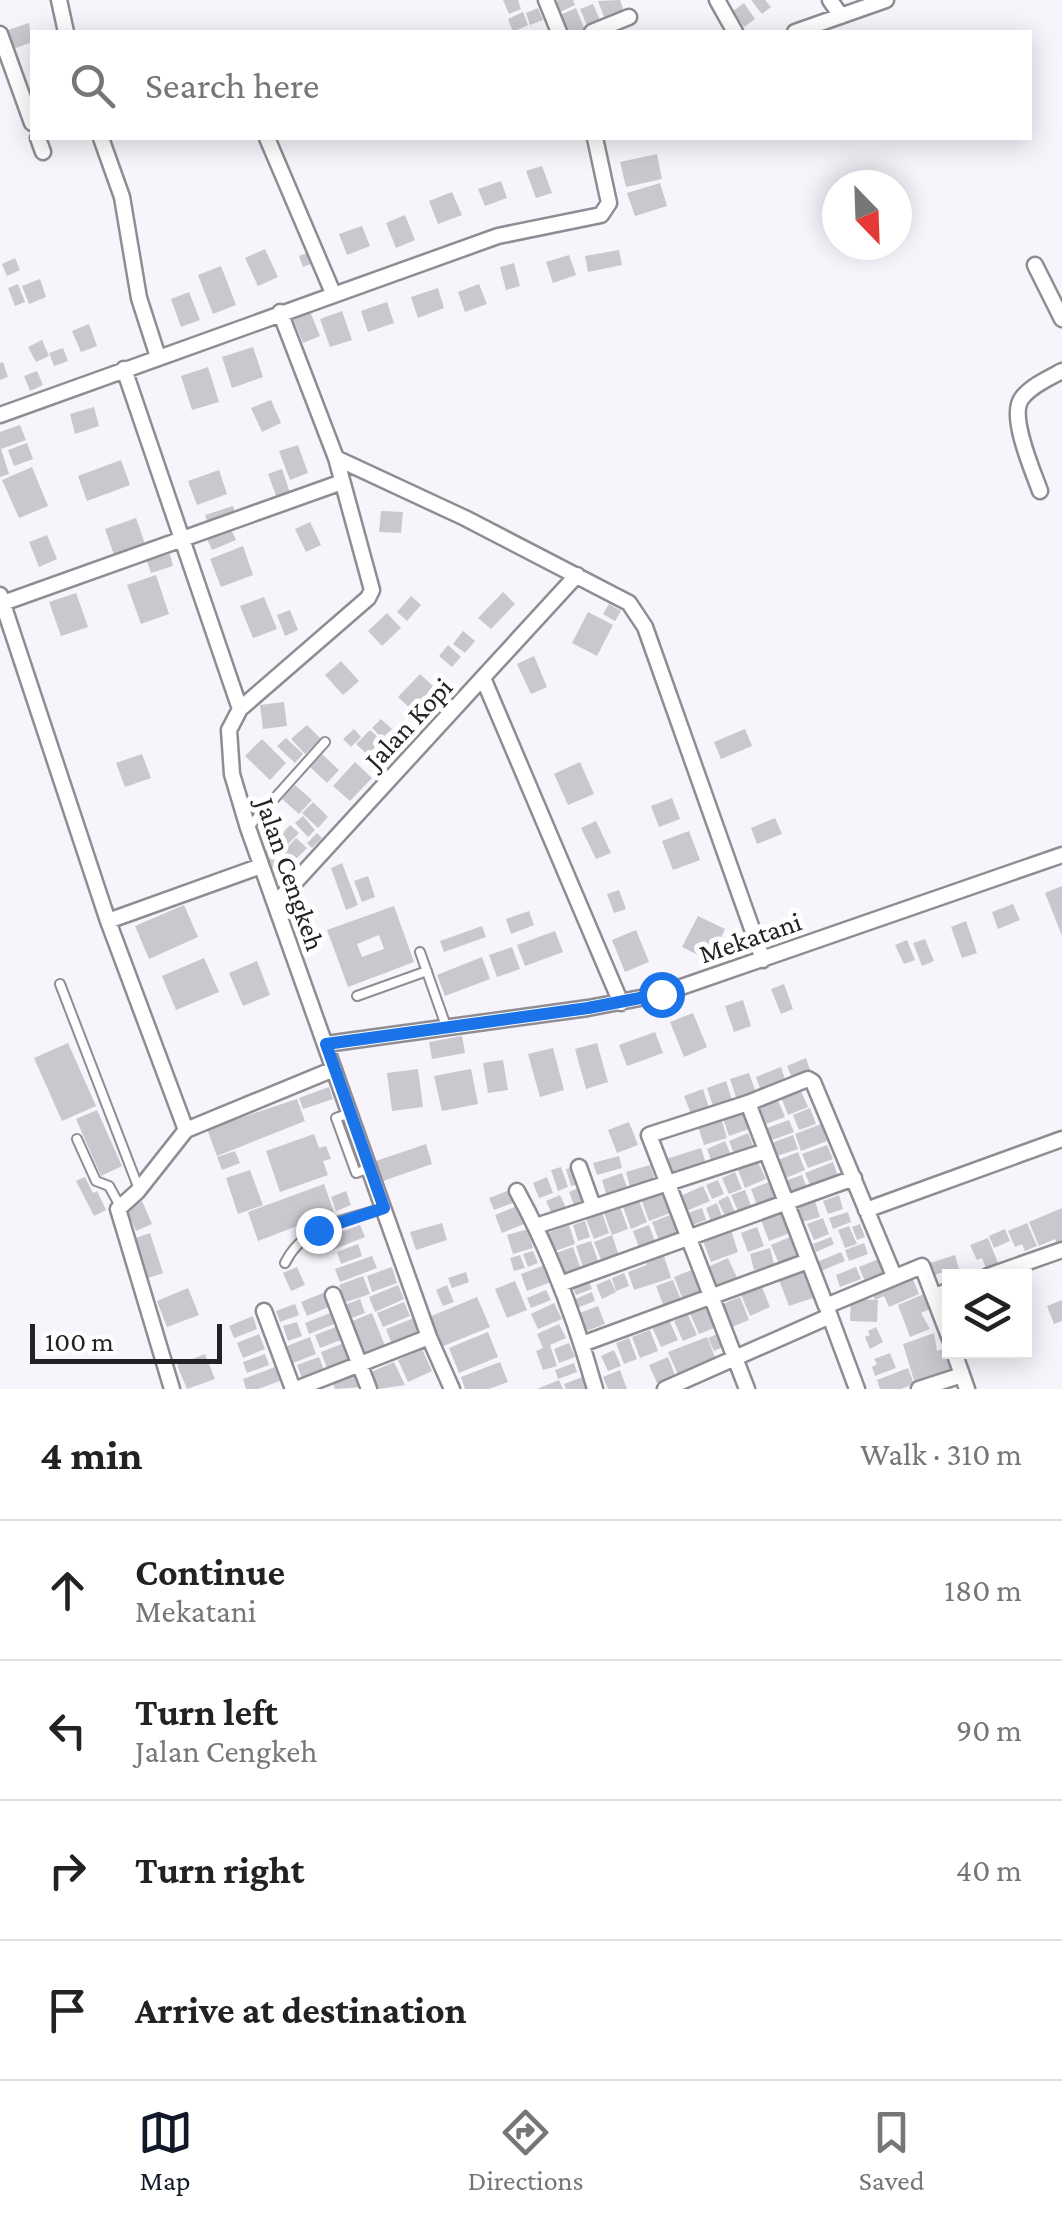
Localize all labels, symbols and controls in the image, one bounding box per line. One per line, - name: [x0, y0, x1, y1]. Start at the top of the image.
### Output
- search box: [30, 30, 1032, 140]
- icon: search: [65, 58, 120, 113]
- text: Search here: [145, 64, 319, 106]
- north arrow: [822, 170, 912, 260]
- street label: Jalan Kopi: [356, 671, 458, 778]
- street label: Jalan Cengkeh: [249, 791, 331, 955]
- street label: Mekatani: [695, 906, 805, 969]
- route start: [639, 972, 685, 1018]
- route end: [296, 1208, 342, 1254]
- map controls: [942, 1269, 1032, 1359]
- button: layers: [942, 1269, 1032, 1359]
- scale bar: [30, 1319, 222, 1364]
- text: 100 m: [45, 1326, 114, 1357]
- text: 4 min: [40, 1431, 143, 1478]
- text: Walk · 310 m: [860, 1436, 1022, 1472]
- text: Continue: [135, 1551, 285, 1593]
- icon: ahead: [40, 1563, 95, 1618]
- text: 180 m: [944, 1572, 1022, 1608]
- text: Mekatani: [135, 1593, 256, 1629]
- text: Turn left: [135, 1691, 278, 1733]
- icon: left: [40, 1703, 95, 1758]
- text: 90 m: [956, 1712, 1022, 1748]
- text: Jalan Cengkeh: [135, 1733, 317, 1769]
- icon: right: [40, 1843, 95, 1898]
- text: Turn right: [135, 1849, 304, 1891]
- text: 40 m: [956, 1852, 1022, 1888]
- icon: arrive: [40, 1983, 95, 2038]
- text: Arrive at destination: [135, 1989, 467, 2031]
- tab: Map: [138, 2105, 193, 2196]
- tab: Directions: [468, 2105, 584, 2196]
- tab: Saved: [859, 2105, 924, 2196]

